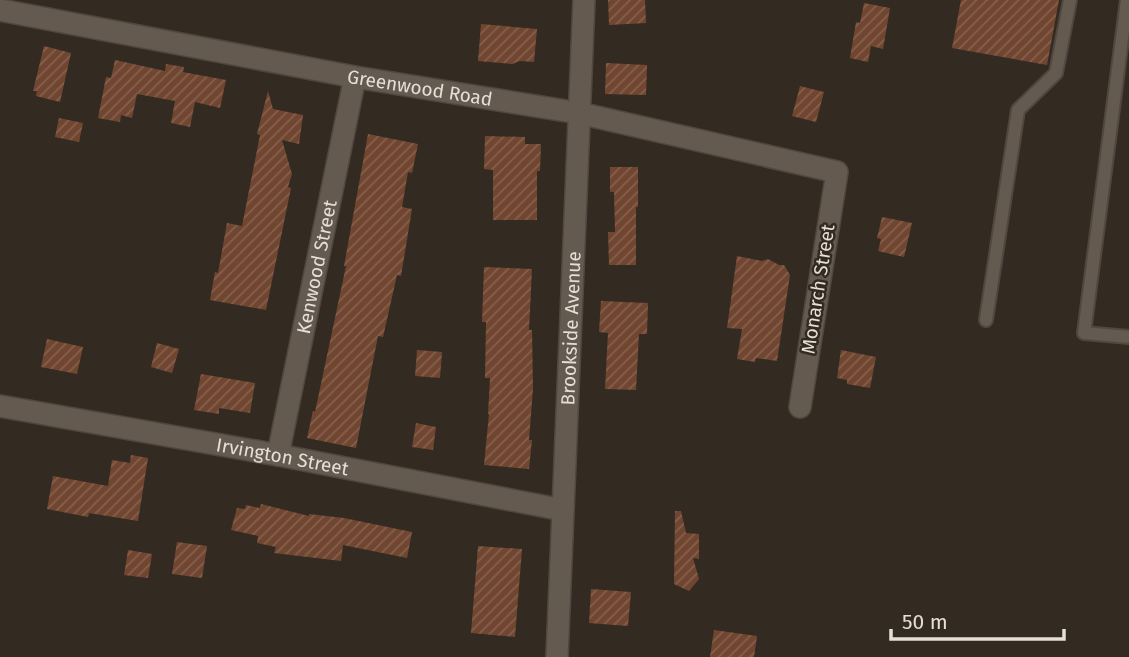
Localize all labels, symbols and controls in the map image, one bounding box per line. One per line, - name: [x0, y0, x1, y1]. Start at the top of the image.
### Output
- street label: Greenwood Road: [345, 64, 494, 110]
- street label: Kenwood Street: [291, 198, 341, 336]
- street label: Monarch Street: [796, 222, 840, 355]
- street label: Brookside Avenue: [556, 251, 585, 406]
- street label: Irvington Street: [215, 433, 351, 480]
- scale bar: [891, 598, 1064, 642]
- text: 50 m: [902, 609, 948, 635]

